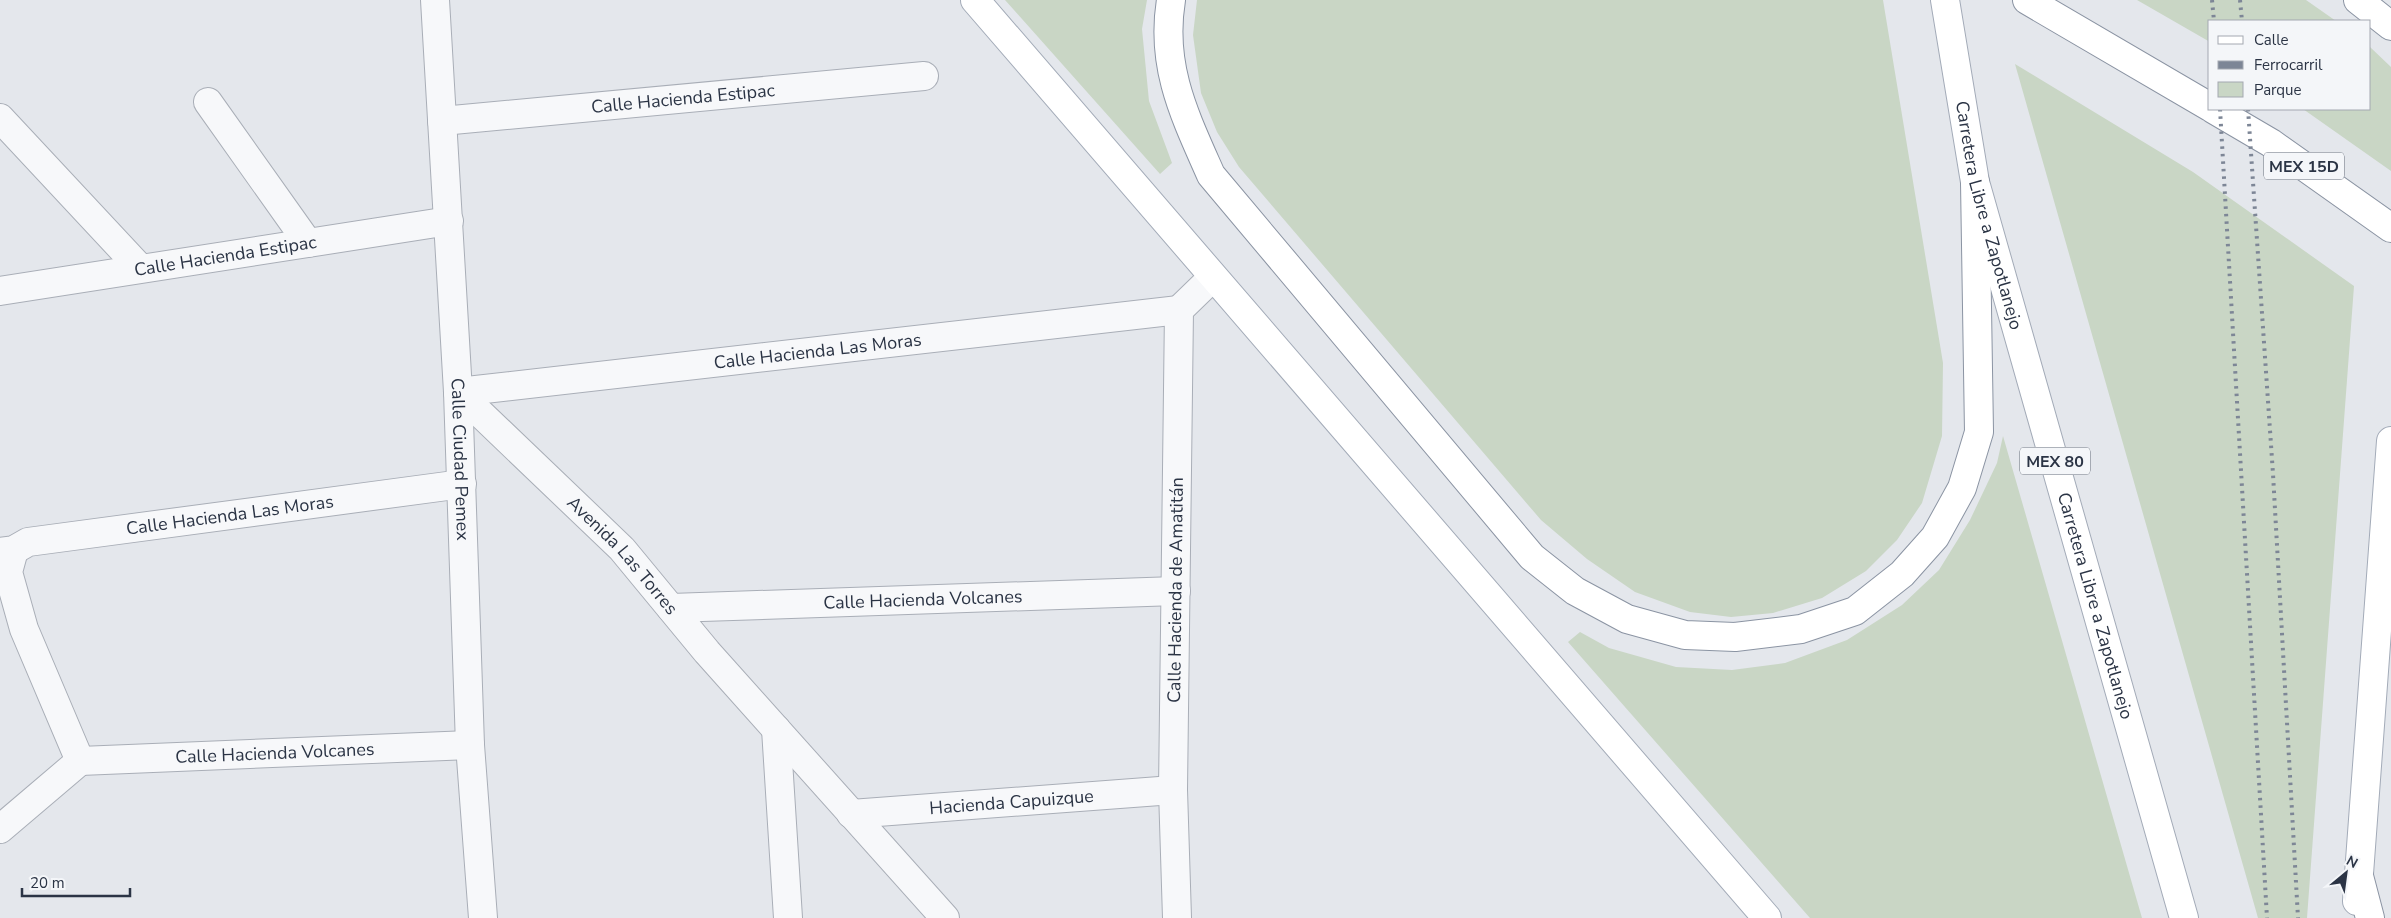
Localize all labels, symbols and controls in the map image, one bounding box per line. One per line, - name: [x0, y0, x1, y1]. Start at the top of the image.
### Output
- legend: [2208, 20, 2371, 110]
- text: Calle: [2254, 30, 2289, 50]
- text: Ferrocarril: [2254, 55, 2323, 75]
- street label: Calle Hacienda Estipac: [590, 78, 776, 119]
- text: Parque: [2254, 80, 2302, 100]
- street label: Carretera Libre a Zapotlanejo: [1950, 99, 2028, 332]
- road number: MEX 15D: [2264, 153, 2344, 180]
- street label: Calle Hacienda Estipac: [132, 230, 318, 282]
- street label: Calle Hacienda Las Moras: [712, 327, 923, 375]
- street label: Calle Ciudad Pemex: [445, 377, 475, 542]
- road number: MEX 80: [2020, 448, 2090, 474]
- street label: Calle Hacienda de Amatitán: [1162, 477, 1189, 703]
- street label: Calle Hacienda Las Moras: [125, 489, 335, 541]
- street label: Carretera Libre a Zapotlanejo: [2052, 489, 2139, 722]
- street label: Avenida Las Torres: [562, 491, 683, 620]
- street label: Calle Hacienda Volcanes: [823, 584, 1023, 615]
- street label: Calle Hacienda Volcanes: [175, 737, 375, 769]
- street label: Hacienda Capuizque: [928, 784, 1095, 820]
- north arrow: [2321, 848, 2371, 898]
- text: N: [2343, 851, 2361, 873]
- scale bar: [22, 866, 130, 898]
- text: 20 m: [30, 873, 65, 893]

